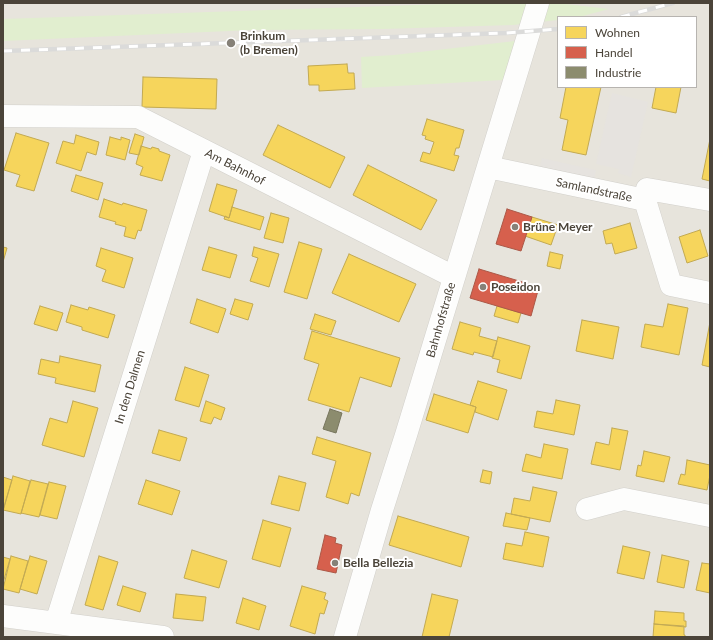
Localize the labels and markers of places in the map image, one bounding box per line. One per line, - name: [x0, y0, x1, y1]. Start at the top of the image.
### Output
- place label: Brinkum (b Bremen): [240, 29, 298, 57]
- marker: Brinkum (b Bremen): [225, 37, 237, 49]
- place label: Brüne Meyer: [523, 220, 593, 234]
- marker: Brüne Meyer: [510, 222, 520, 232]
- place label: Poseidon: [491, 280, 540, 294]
- marker: Poseidon: [478, 282, 488, 292]
- place label: Bella Bellezia: [343, 556, 413, 570]
- marker: Bella Bellezia: [330, 558, 340, 568]

